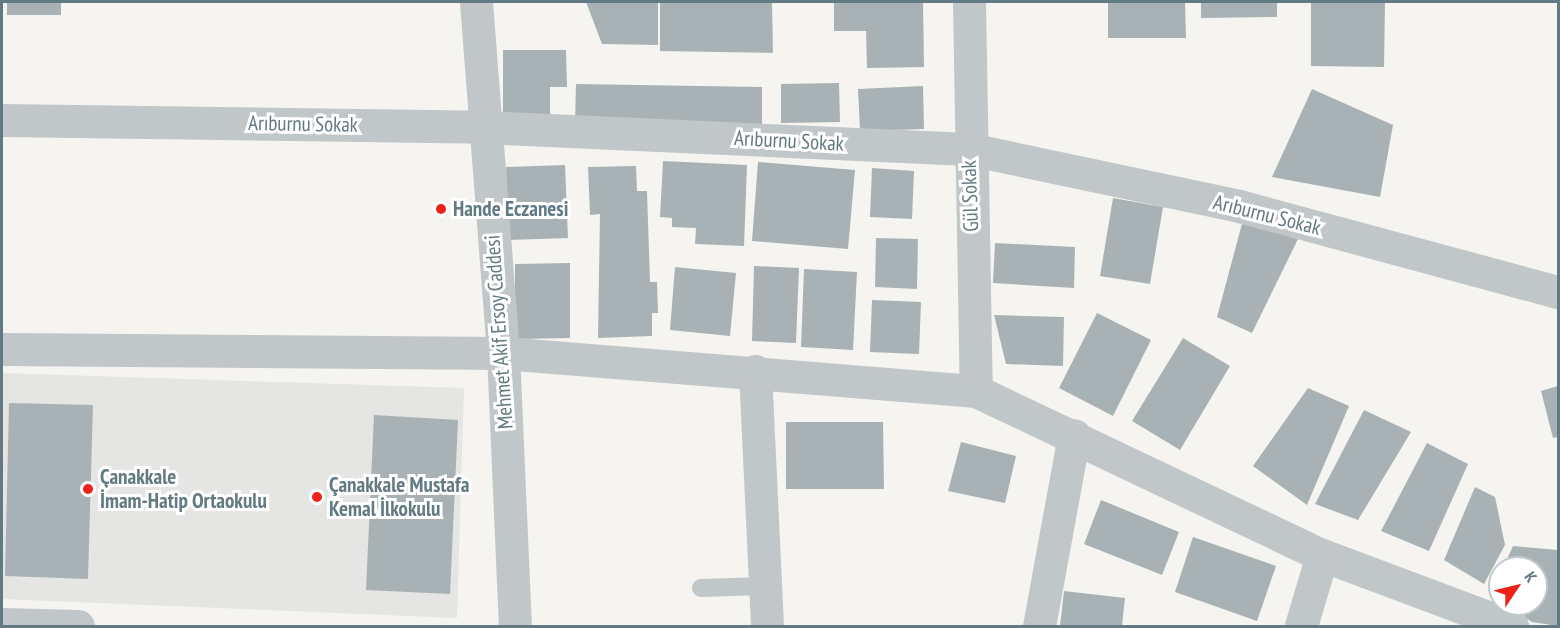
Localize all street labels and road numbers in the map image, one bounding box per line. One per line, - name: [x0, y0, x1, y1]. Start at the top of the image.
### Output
- street label: Arıburnu Sokak: [248, 110, 358, 138]
- street label: Arıburnu Sokak: [734, 126, 844, 156]
- street label: Gül Sokak: [956, 160, 984, 232]
- street label: Arıburnu Sokak: [1211, 189, 1323, 241]
- street label: Mehmet Akif Ersoy Caddesi: [480, 234, 518, 430]

